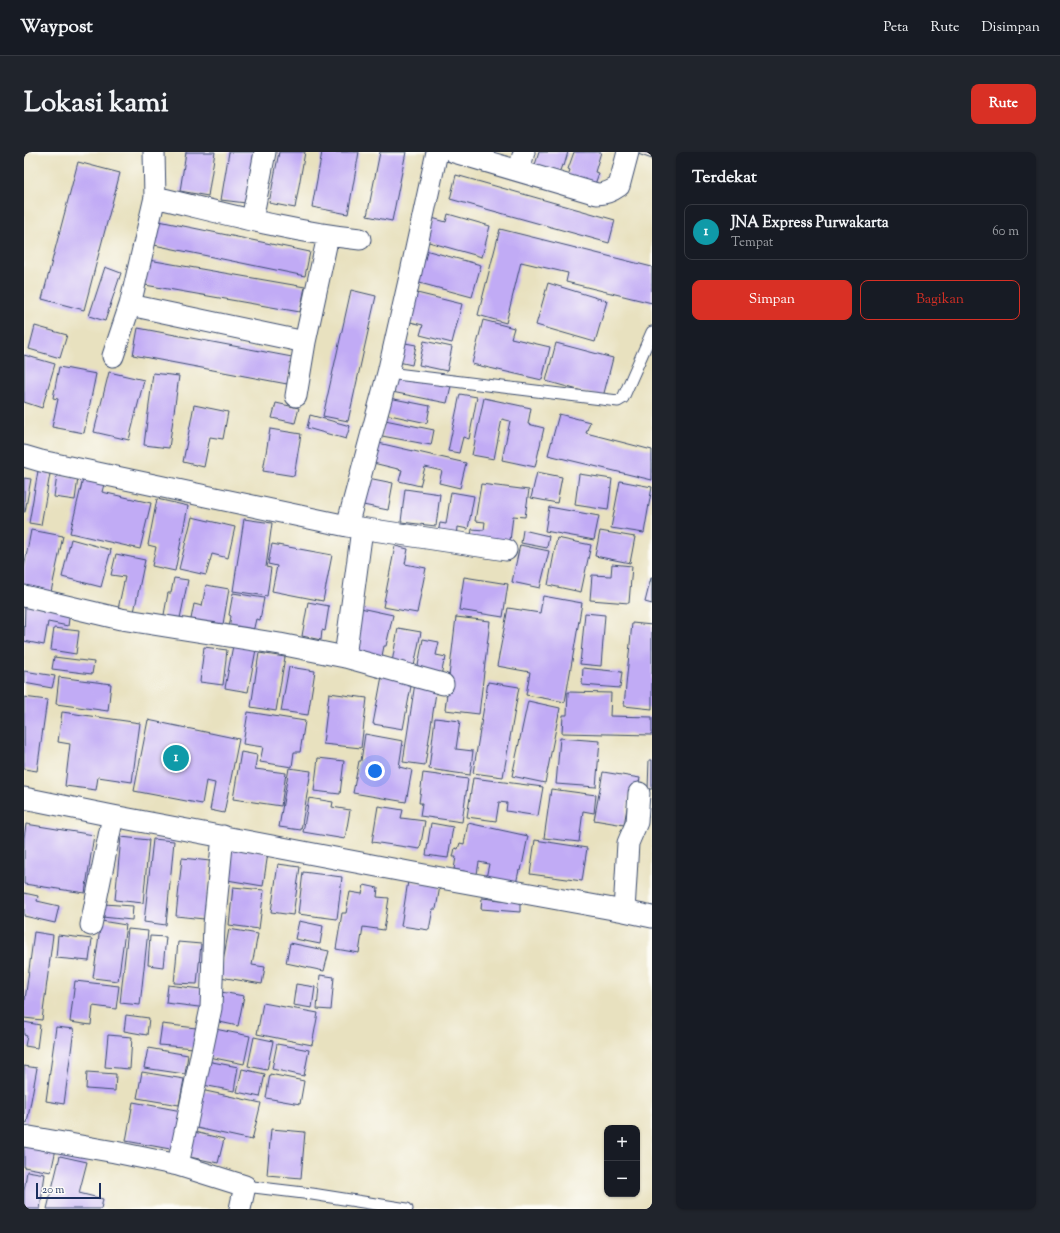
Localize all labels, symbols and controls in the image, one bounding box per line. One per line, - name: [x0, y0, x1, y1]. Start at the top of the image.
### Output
- text: Waypost: [20, 14, 93, 41]
- text: Peta: [883, 18, 908, 38]
- text: Rute: [930, 18, 960, 38]
- text: Disimpan: [982, 18, 1040, 38]
- text: Lokasi kami: [24, 84, 168, 124]
- button: Rute: [971, 84, 1036, 124]
- text: Terdekat: [692, 166, 757, 190]
- text: JNA Express Purwakarta: [731, 213, 889, 234]
- text: 1: [704, 223, 708, 241]
- text: 60 m: [992, 223, 1019, 241]
- text: Tempat: [731, 234, 773, 252]
- button: Simpan: [692, 280, 852, 320]
- button: Bagikan: [860, 280, 1020, 320]
- pin: 1: [163, 743, 189, 773]
- your location: [365, 761, 385, 781]
- map controls: [604, 1125, 640, 1197]
- button: +: [604, 1125, 640, 1161]
- button: −: [604, 1161, 640, 1197]
- scale bar: [36, 1181, 101, 1200]
- text: 20 m: [42, 1182, 64, 1198]

